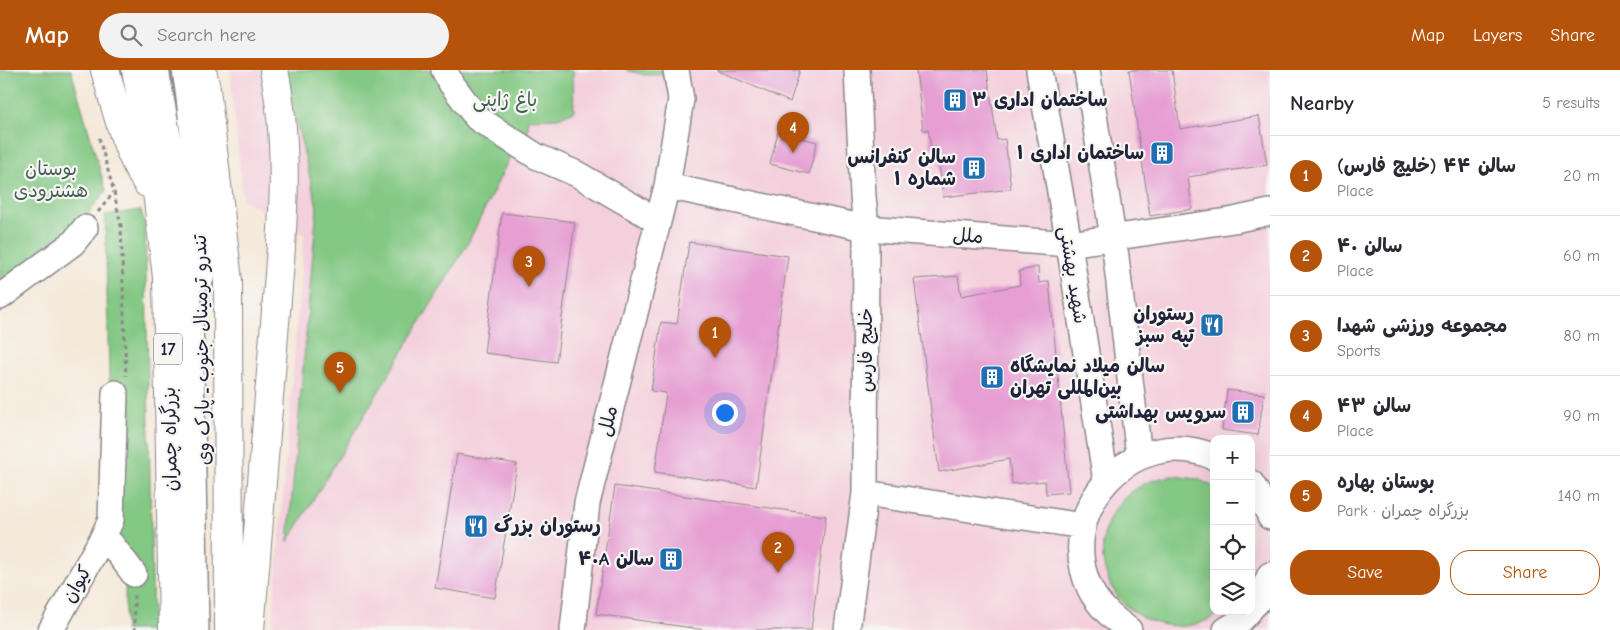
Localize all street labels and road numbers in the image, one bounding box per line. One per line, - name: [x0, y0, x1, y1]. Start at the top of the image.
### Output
- street label: ملل: [952, 224, 984, 248]
- street label: شهید بهشتی: [1053, 225, 1092, 325]
- street label: تندرو ترمینال جنوب ـ پارک وی: [189, 234, 216, 466]
- street label: خلیج فارس: [855, 308, 878, 392]
- road number: 17: [154, 334, 182, 364]
- street label: بزرگراه چمران: [158, 387, 183, 491]
- street label: ملل: [594, 403, 622, 439]
- street label: کیوان: [58, 561, 96, 607]

